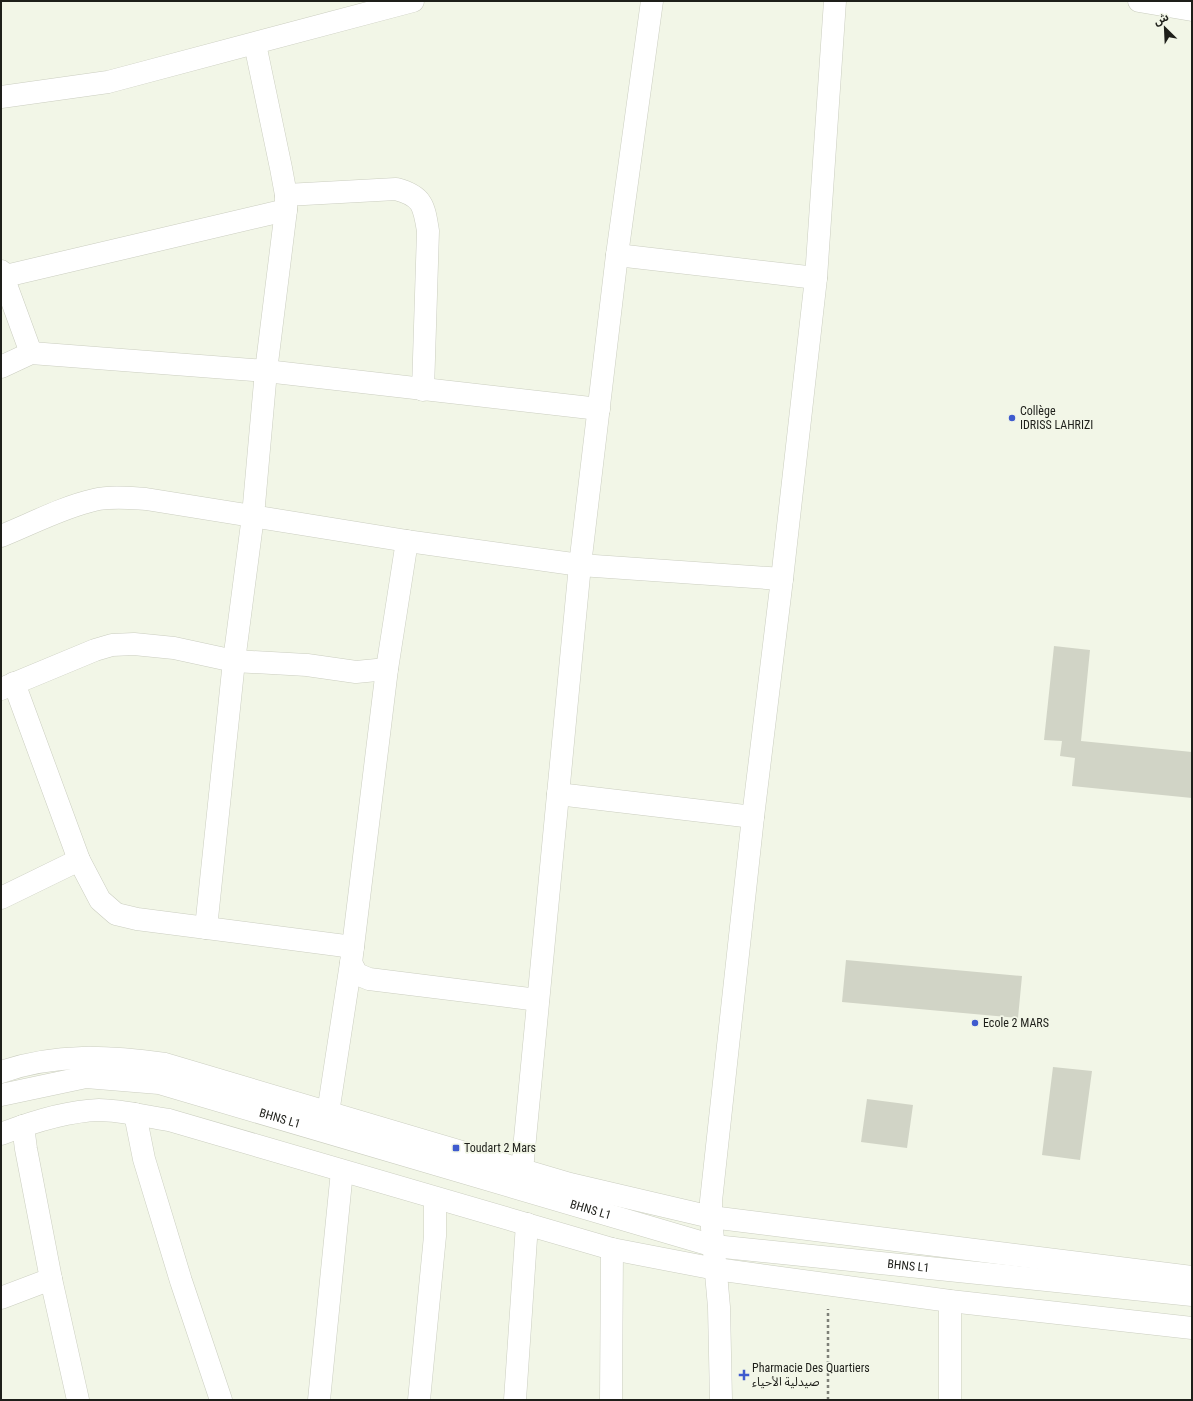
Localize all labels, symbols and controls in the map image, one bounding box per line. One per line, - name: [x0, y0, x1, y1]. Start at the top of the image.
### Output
- north arrow: [1145, 8, 1185, 48]
- text: ش: [1152, 10, 1171, 28]
- place label: Collège IDRISS LAHRIZI: [1020, 404, 1093, 432]
- marker: Collège IDRISS LAHRIZI: [1007, 413, 1017, 423]
- place label: Ecole 2 MARS: [983, 1016, 1049, 1030]
- marker: Ecole 2 MARS: [970, 1018, 980, 1028]
- street label: BHNS L1: [258, 1106, 302, 1131]
- place label: Toudart 2 Mars: [464, 1141, 536, 1155]
- marker: Toudart 2 Mars: [451, 1143, 461, 1153]
- street label: BHNS L1: [568, 1197, 613, 1222]
- street label: BHNS L1: [887, 1257, 930, 1275]
- place label: Pharmacie Des Quartiers صيدلية الأحياء: [752, 1361, 870, 1389]
- marker: Pharmacie Des Quartiers صيدلية الأحياء: [739, 1370, 749, 1380]

